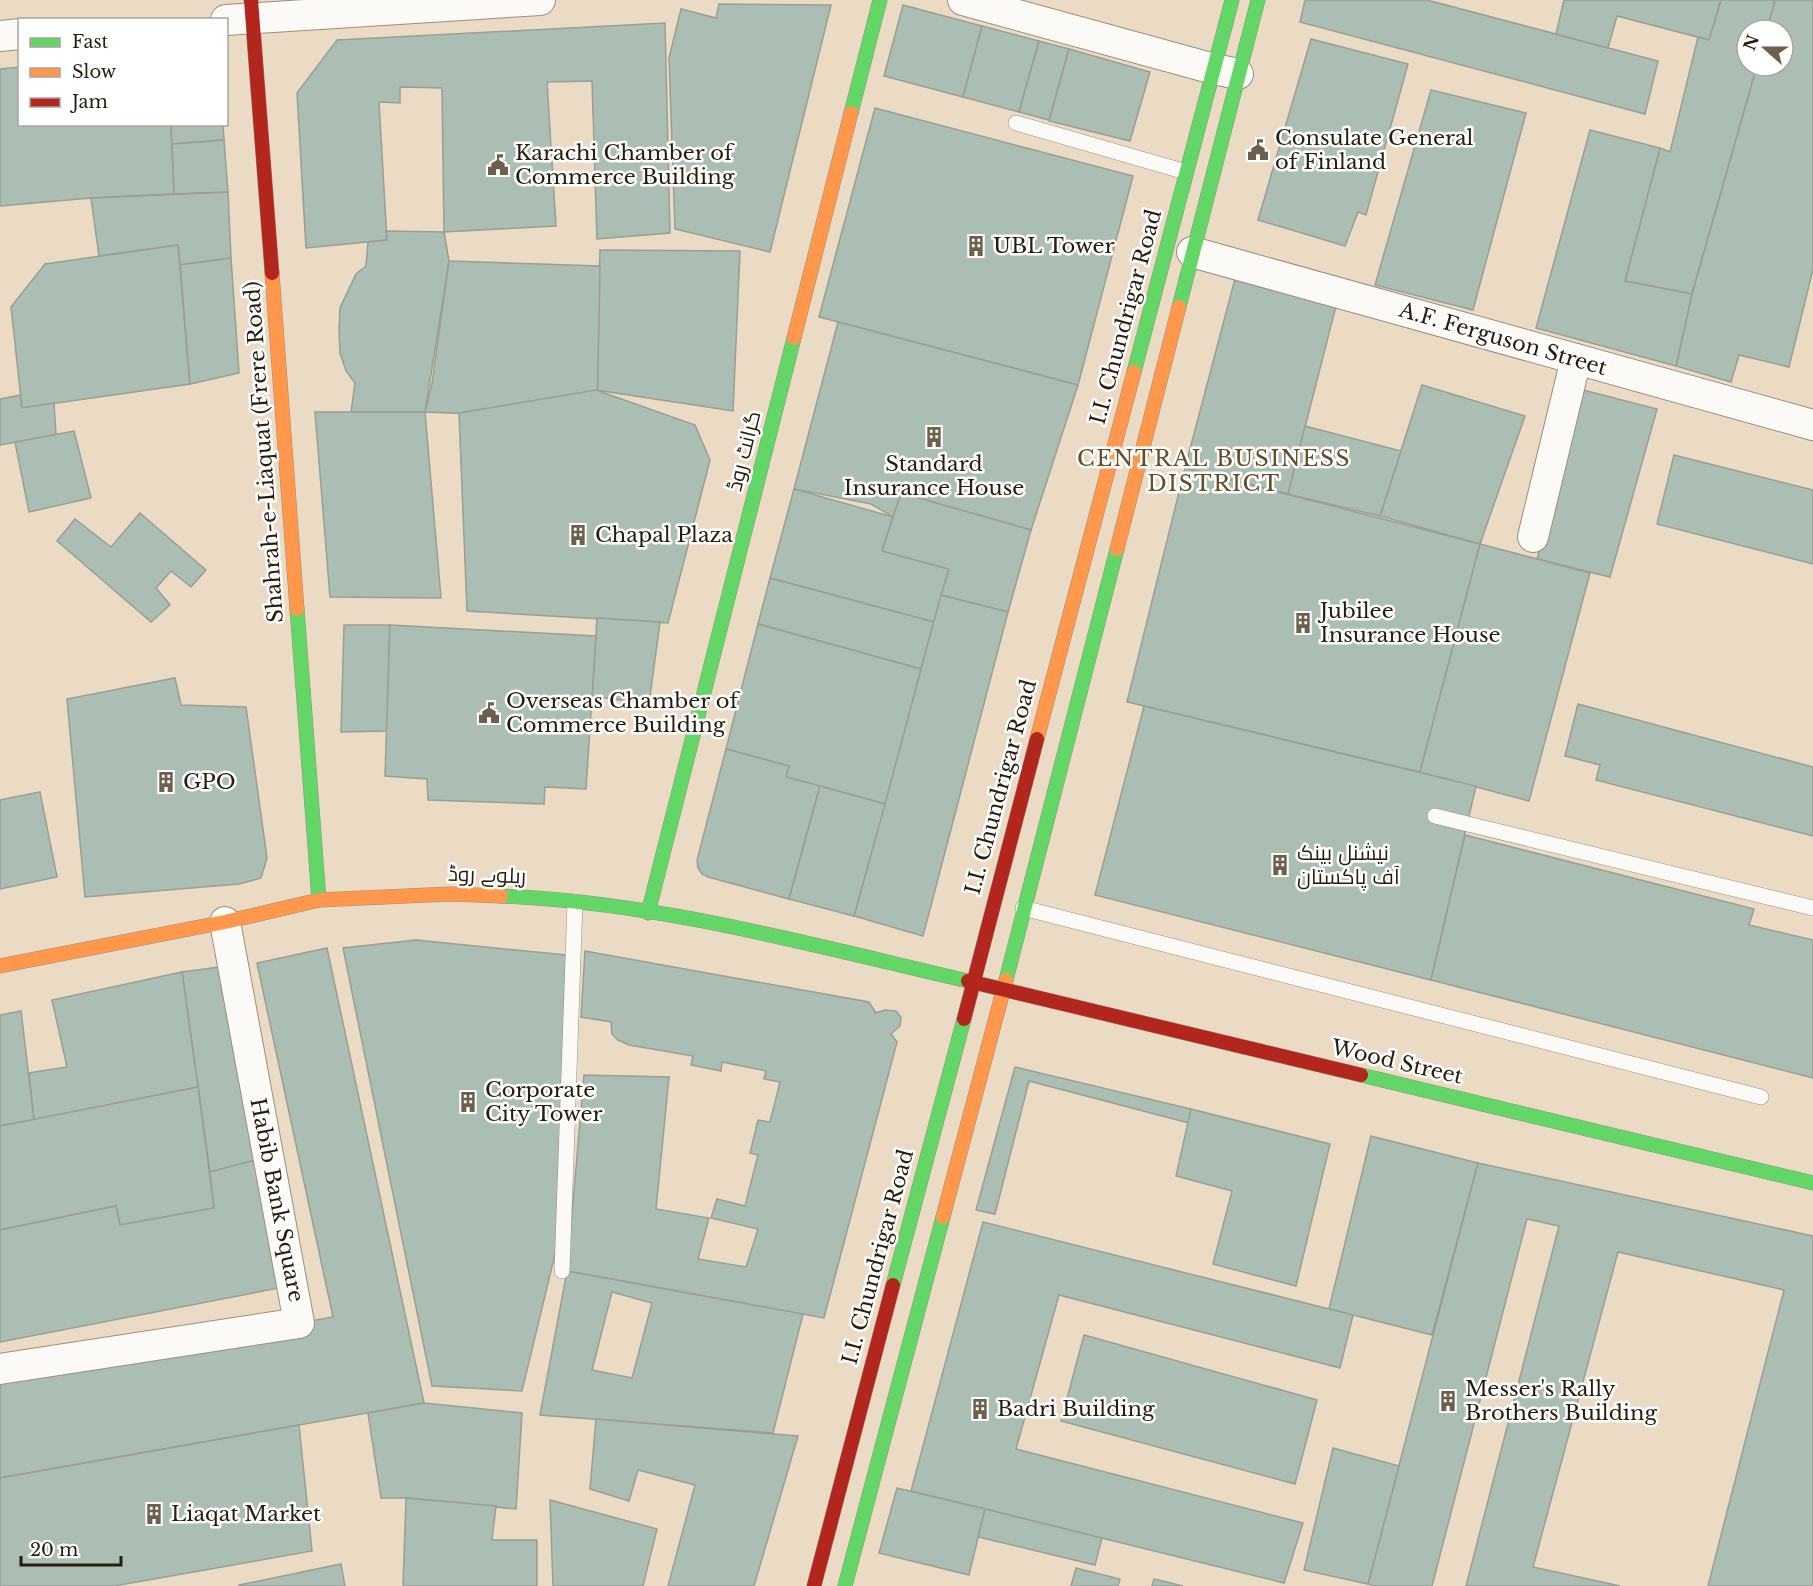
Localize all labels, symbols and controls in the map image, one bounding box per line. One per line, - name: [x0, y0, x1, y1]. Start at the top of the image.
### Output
- legend: [18, 18, 228, 126]
- north arrow: [1735, 18, 1795, 78]
- text: Fast: [72, 31, 109, 53]
- text: N: [1739, 32, 1763, 53]
- text: Slow: [72, 61, 117, 83]
- text: Jam: [70, 91, 108, 113]
- place label: Consulate General of Finland: [1275, 125, 1474, 175]
- public building icon: Consulate General of Finland: [1246, 138, 1270, 162]
- place label: Karachi Chamber of Commerce Building: [515, 140, 735, 190]
- public building icon: Karachi Chamber of Commerce Building: [486, 153, 510, 177]
- street label: I.I. Chundrigar Road: [1085, 207, 1167, 427]
- place label: UBL Tower: [993, 233, 1115, 259]
- building icon: UBL Tower: [964, 234, 988, 258]
- street label: Shahrah-e-Liaquat (Frere Road): [239, 280, 289, 624]
- street label: A.F. Ferguson Street: [1395, 297, 1610, 381]
- street label: گرانٹ روڈ: [721, 408, 767, 494]
- building icon: Standard Insurance House: [922, 425, 946, 449]
- district label: CENTRAL BUSINESS DISTRICT: [1077, 445, 1351, 497]
- place label: Standard Insurance House: [844, 451, 1024, 501]
- place label: Chapal Plaza: [595, 522, 733, 548]
- building icon: Chapal Plaza: [566, 523, 590, 547]
- place label: Jubilee Insurance House: [1317, 598, 1500, 648]
- building icon: Jubilee Insurance House: [1291, 611, 1315, 635]
- street label: I.I. Chundrigar Road: [960, 677, 1042, 897]
- place label: Overseas Chamber of Commerce Building: [506, 688, 740, 738]
- public building icon: Overseas Chamber of Commerce Building: [477, 701, 501, 725]
- place label: GPO: [183, 769, 236, 795]
- building icon: GPO: [154, 770, 178, 794]
- place label: نیشنل بینک آف پاکستان: [1297, 840, 1400, 891]
- building icon: نیشنل بینک آف پاکستان: [1268, 853, 1292, 877]
- street label: ریلوے روڈ: [448, 861, 526, 889]
- street label: Wood Street: [1328, 1034, 1465, 1090]
- place label: Corporate City Tower: [485, 1077, 603, 1127]
- building icon: Corporate City Tower: [456, 1090, 480, 1114]
- street label: Habib Bank Square: [244, 1096, 310, 1304]
- street label: I.I. Chundrigar Road: [837, 1147, 919, 1367]
- place label: Messer's Rally Brothers Building: [1465, 1376, 1657, 1426]
- building icon: Messer's Rally Brothers Building: [1436, 1389, 1460, 1413]
- place label: Badri Building: [997, 1396, 1155, 1422]
- building icon: Badri Building: [968, 1397, 992, 1421]
- place label: Liaqat Market: [171, 1501, 321, 1527]
- building icon: Liaqat Market: [142, 1502, 166, 1526]
- scale bar: [21, 1529, 122, 1567]
- text: 20 m: [30, 1539, 78, 1561]

